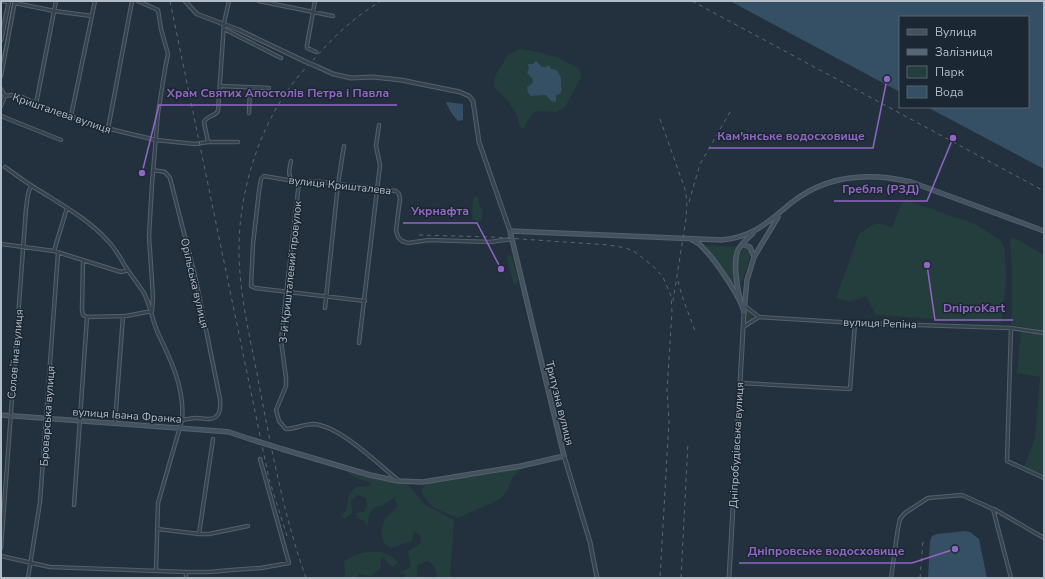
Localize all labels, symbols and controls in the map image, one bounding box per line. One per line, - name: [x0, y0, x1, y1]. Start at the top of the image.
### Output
- legend: [899, 16, 1029, 108]
- text: Вулиця: [935, 24, 977, 40]
- text: Залізниця: [935, 44, 993, 60]
- text: Парк: [935, 64, 965, 80]
- callout: Храм Святих Апостолів Петра і Павла: [159, 81, 397, 105]
- text: Вода: [935, 84, 963, 100]
- text: Храм Святих Апостолів Петра і Павла: [166, 85, 389, 101]
- street label: Кришталева вулиця: [11, 90, 113, 137]
- callout: Кам'янське водосховище: [709, 124, 873, 148]
- text: Кам'янське водосховище: [717, 128, 865, 144]
- street label: вулиця Кришталева: [288, 173, 392, 198]
- callout: Гребля (РЗД): [834, 177, 927, 201]
- text: Гребля (РЗД): [842, 181, 920, 197]
- callout: Укрнафта: [403, 199, 477, 223]
- street label: 3-й Кришталевий провулок: [276, 200, 305, 344]
- text: Укрнафта: [410, 203, 469, 219]
- street label: Орільська вулиця: [177, 237, 212, 330]
- callout: DniproKart: [935, 296, 1013, 320]
- text: DniproKart: [943, 300, 1005, 316]
- street label: Соловʼїна вулиця: [4, 308, 27, 400]
- street label: вулиця Репіна: [843, 315, 917, 332]
- street label: Тритузна вулиця: [542, 359, 577, 447]
- street label: Броварська вулиця: [37, 365, 59, 467]
- street label: Дніпробудівська вулиця: [726, 382, 747, 508]
- street label: вулиця Івана Франка: [72, 404, 182, 427]
- callout: Дніпровське водосховище: [739, 539, 912, 563]
- text: Дніпровське водосховище: [748, 543, 905, 559]

